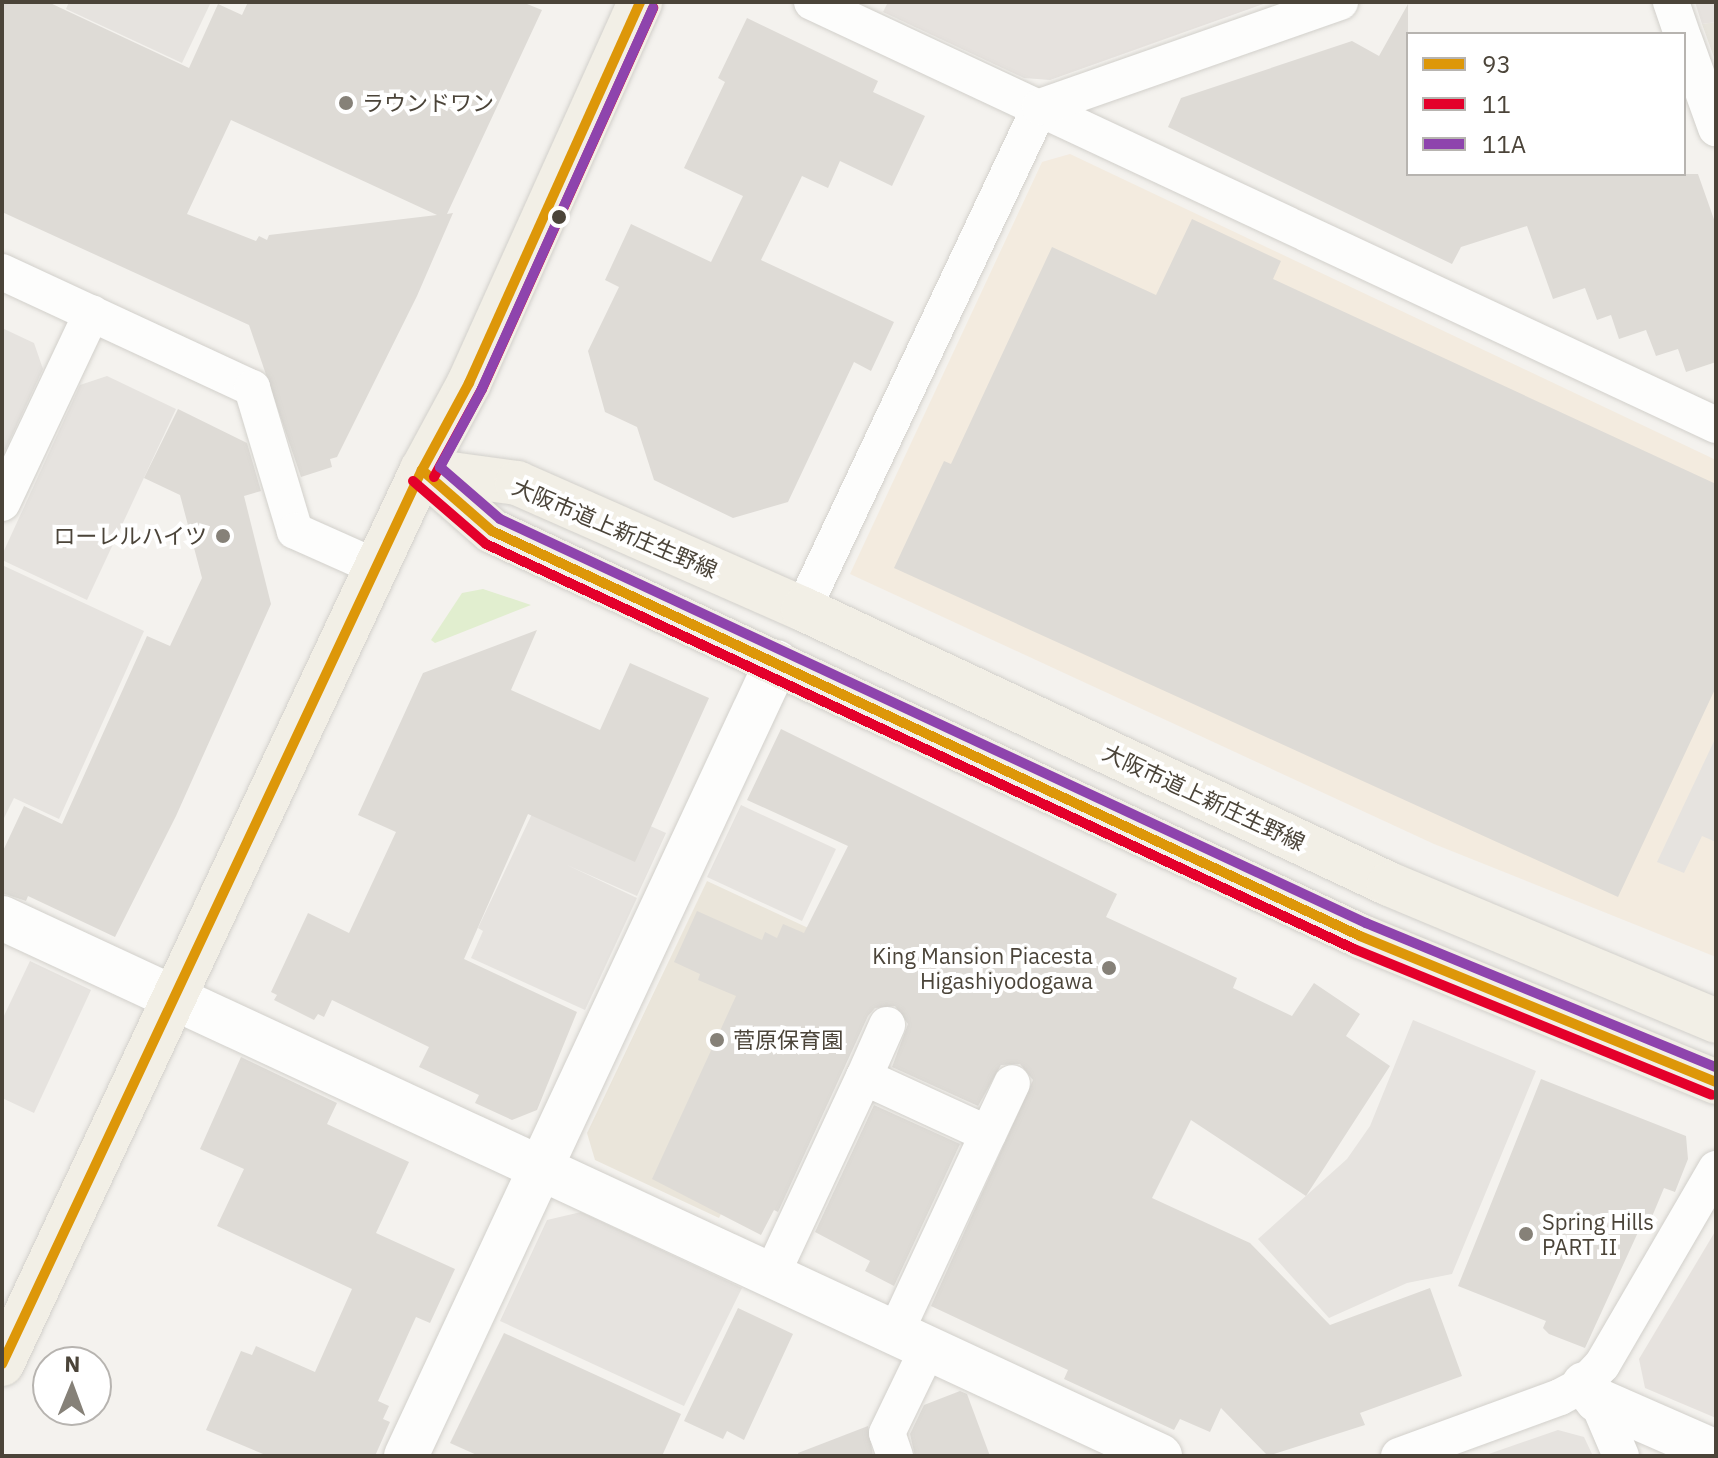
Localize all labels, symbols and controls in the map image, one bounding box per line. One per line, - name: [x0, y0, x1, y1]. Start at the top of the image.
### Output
- legend: [1406, 32, 1686, 176]
- text: 93: [1482, 48, 1511, 80]
- text: 11: [1482, 88, 1511, 120]
- place label: ラウンドワン: [362, 90, 494, 116]
- marker: ラウンドワン: [337, 94, 355, 112]
- text: 11A: [1482, 128, 1526, 160]
- unlabelled marker: [551, 209, 567, 225]
- street label: 大阪市道上新庄生野線: [509, 473, 721, 583]
- place label: ローレルハイツ: [53, 523, 207, 549]
- marker: ローレルハイツ: [214, 527, 232, 545]
- street label: 大阪市道上新庄生野線: [1099, 739, 1309, 855]
- place label: King Mansion Piacesta Higashiyodogawa: [872, 942, 1093, 994]
- marker: King Mansion Piacesta Higashiyodogawa: [1100, 959, 1118, 977]
- place label: 菅原保育園: [733, 1027, 843, 1053]
- marker: 菅原保育園: [708, 1031, 726, 1049]
- place label: Spring Hills PART II: [1542, 1208, 1654, 1260]
- marker: Spring Hills PART II: [1517, 1225, 1535, 1243]
- north arrow: [32, 1346, 112, 1426]
- text: N: [64, 1349, 81, 1378]

